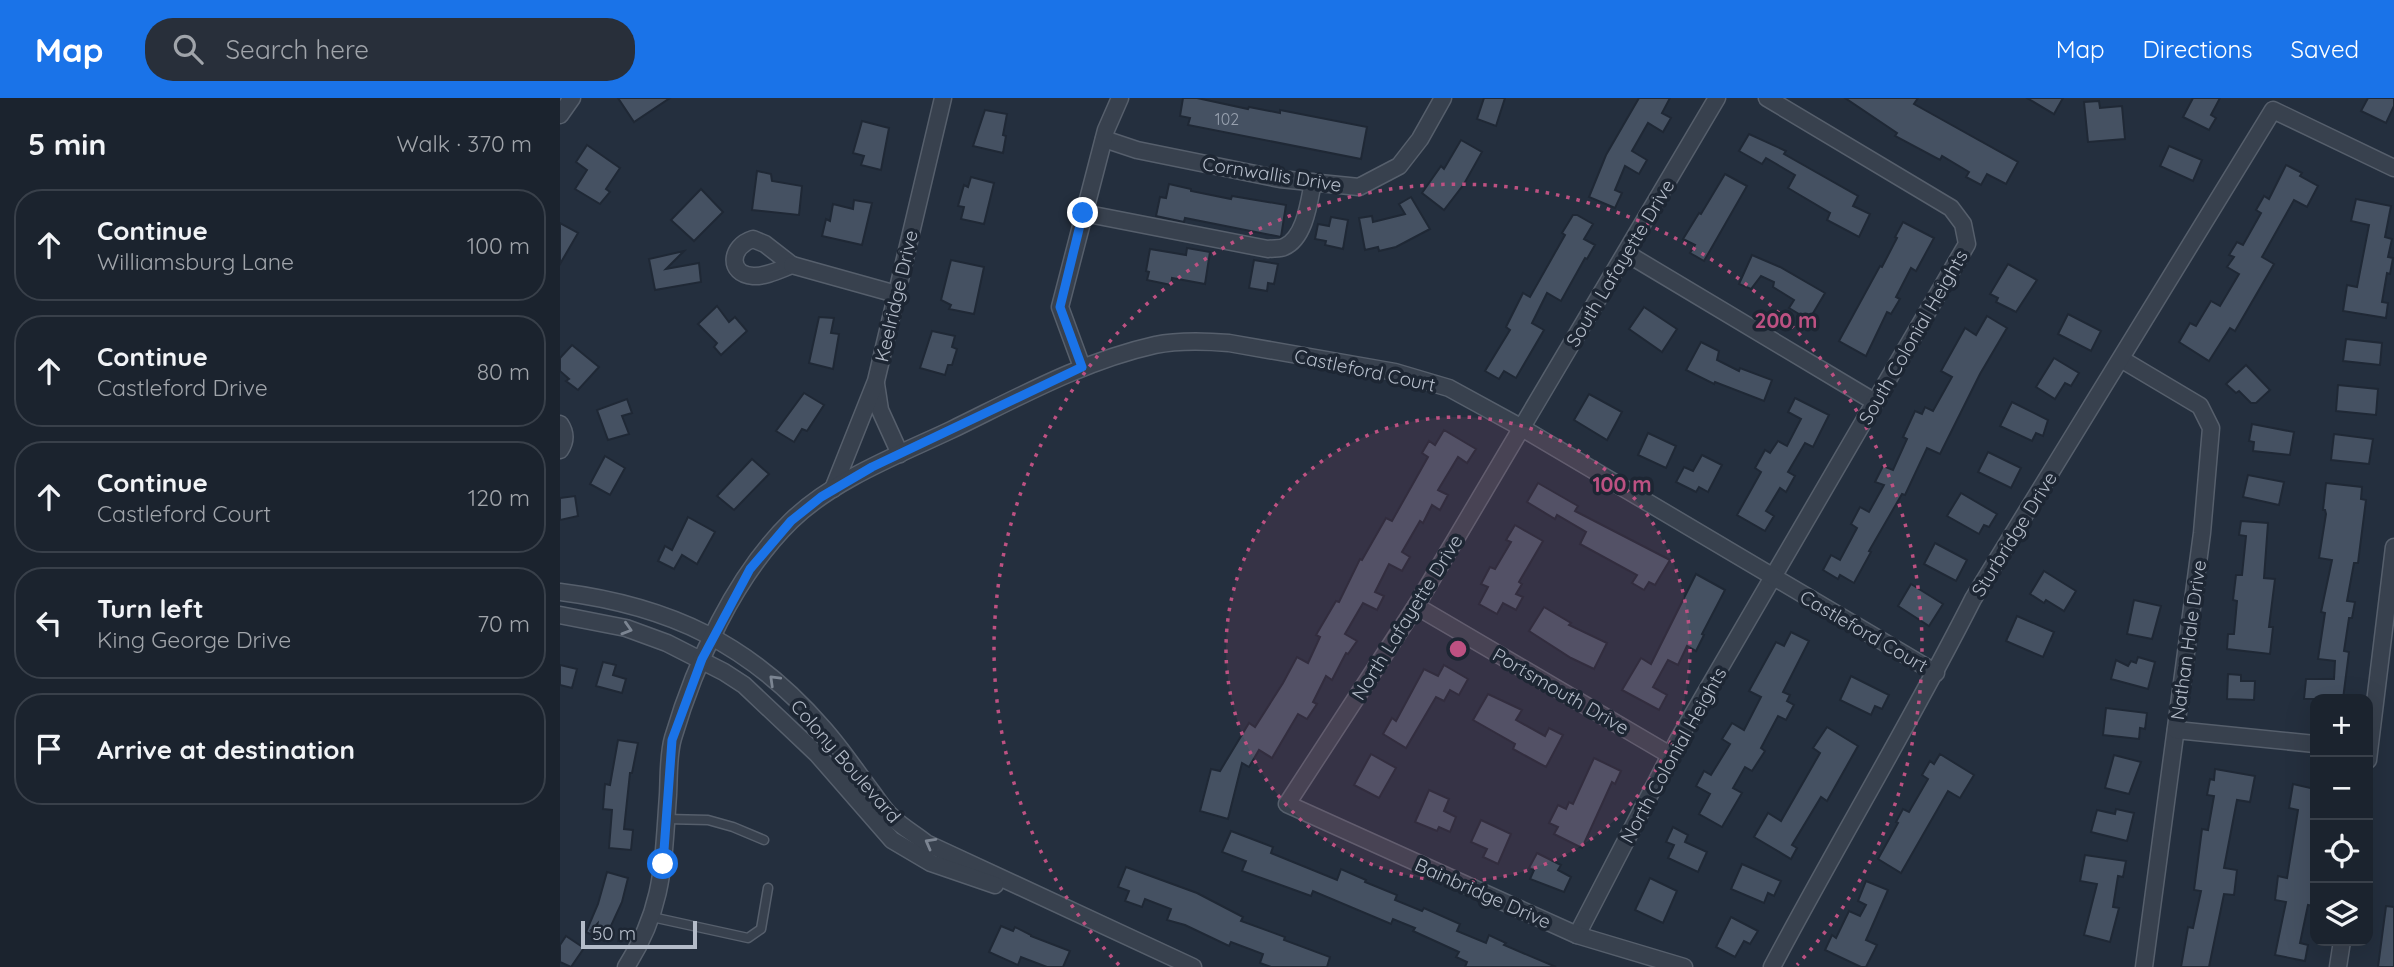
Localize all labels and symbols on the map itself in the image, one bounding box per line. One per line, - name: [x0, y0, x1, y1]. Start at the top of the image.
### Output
- house number: 102: [1215, 109, 1239, 129]
- street label: Cornwallis Drive: [1201, 151, 1343, 197]
- street label: South Lafayette Drive: [1560, 175, 1680, 351]
- route end: [1067, 197, 1098, 228]
- street label: Keelridge Drive: [869, 228, 923, 364]
- street label: South Colonial Heights: [1853, 245, 1973, 429]
- text: 200 m: [1755, 307, 1817, 333]
- street label: Castleford Court: [1292, 343, 1438, 397]
- street label: Sturbridge Drive: [1966, 467, 2062, 601]
- text: 100 m: [1592, 471, 1652, 497]
- street label: North Lafayette Drive: [1346, 530, 1468, 704]
- street label: Nathan Hale Drive: [2165, 558, 2211, 722]
- street label: Castleford Court: [1796, 585, 1932, 677]
- one-way arrow: [620, 620, 632, 635]
- centre of rings: [1446, 637, 1470, 661]
- street label: Portsmouth Drive: [1489, 642, 1633, 740]
- street label: North Colonial Heights: [1615, 663, 1731, 847]
- one-way arrow: [769, 676, 782, 689]
- street label: Colony Boulevard: [786, 694, 906, 828]
- one-way arrow: [924, 838, 937, 851]
- route start: [647, 848, 678, 879]
- street label: Bainbridge Drive: [1411, 852, 1555, 934]
- scale bar: [581, 918, 696, 950]

